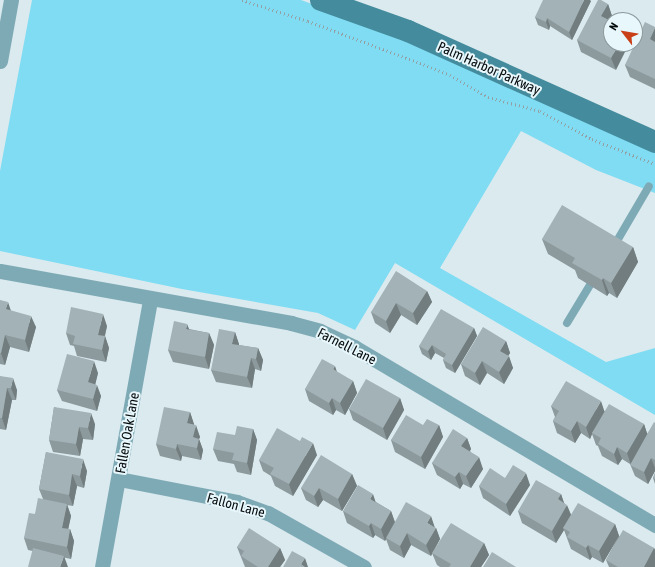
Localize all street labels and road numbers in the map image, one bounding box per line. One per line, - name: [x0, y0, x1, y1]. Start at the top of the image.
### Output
- street label: Palm Harbor Parkway: [435, 38, 543, 98]
- street label: Farnell Lane: [315, 324, 379, 368]
- street label: Fallen Oak Lane: [112, 391, 142, 475]
- street label: Fallon Lane: [205, 489, 267, 521]

